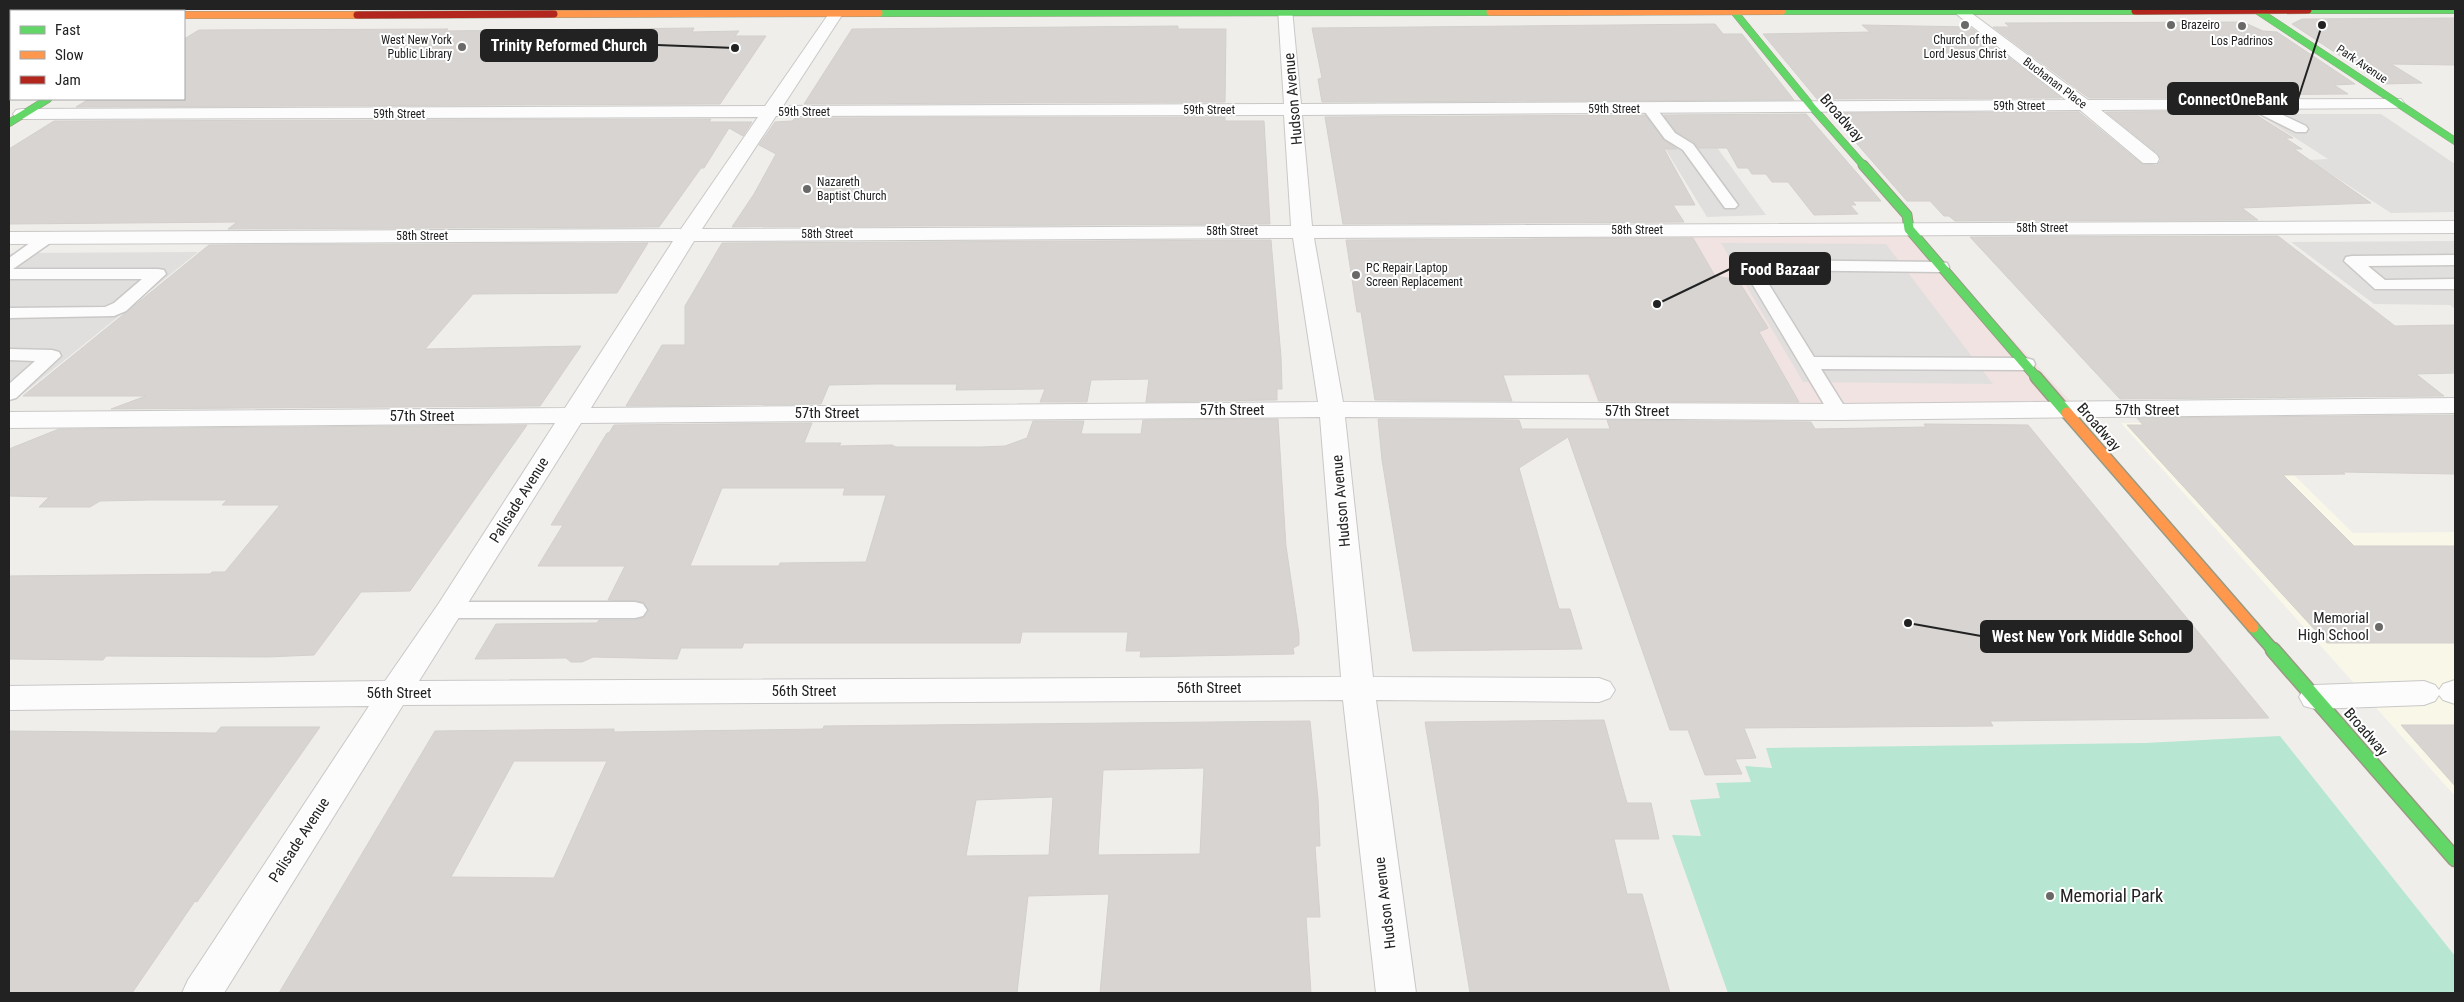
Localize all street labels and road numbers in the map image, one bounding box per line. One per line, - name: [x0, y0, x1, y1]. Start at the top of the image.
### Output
- street label: Park Avenue: [2334, 42, 2391, 86]
- street label: Hudson Avenue: [1280, 52, 1306, 146]
- street label: Buchanan Place: [2020, 55, 2090, 112]
- street label: Broadway: [1816, 90, 1868, 146]
- street label: 59th Street: [1993, 99, 2045, 113]
- street label: 59th Street: [1588, 102, 1640, 116]
- street label: 59th Street: [1183, 103, 1235, 117]
- street label: 59th Street: [778, 105, 830, 119]
- street label: 59th Street: [373, 107, 425, 121]
- street label: 58th Street: [2016, 221, 2068, 235]
- street label: 58th Street: [1611, 223, 1663, 237]
- street label: 58th Street: [1206, 224, 1258, 238]
- street label: 58th Street: [801, 227, 853, 241]
- street label: 58th Street: [396, 229, 448, 243]
- street label: Broadway: [2073, 399, 2125, 455]
- street label: 57th Street: [1199, 401, 1265, 419]
- street label: 57th Street: [2114, 401, 2180, 419]
- street label: 57th Street: [1604, 402, 1670, 420]
- street label: 57th Street: [794, 404, 860, 422]
- street label: 57th Street: [389, 407, 455, 425]
- street label: Palisade Avenue: [486, 454, 552, 546]
- street label: Hudson Avenue: [1328, 454, 1354, 548]
- street label: 56th Street: [1176, 679, 1242, 697]
- street label: 56th Street: [771, 682, 837, 700]
- street label: 56th Street: [366, 684, 432, 702]
- street label: Broadway: [2340, 704, 2392, 760]
- street label: Palisade Avenue: [265, 794, 333, 886]
- street label: Hudson Avenue: [1370, 856, 1400, 950]

